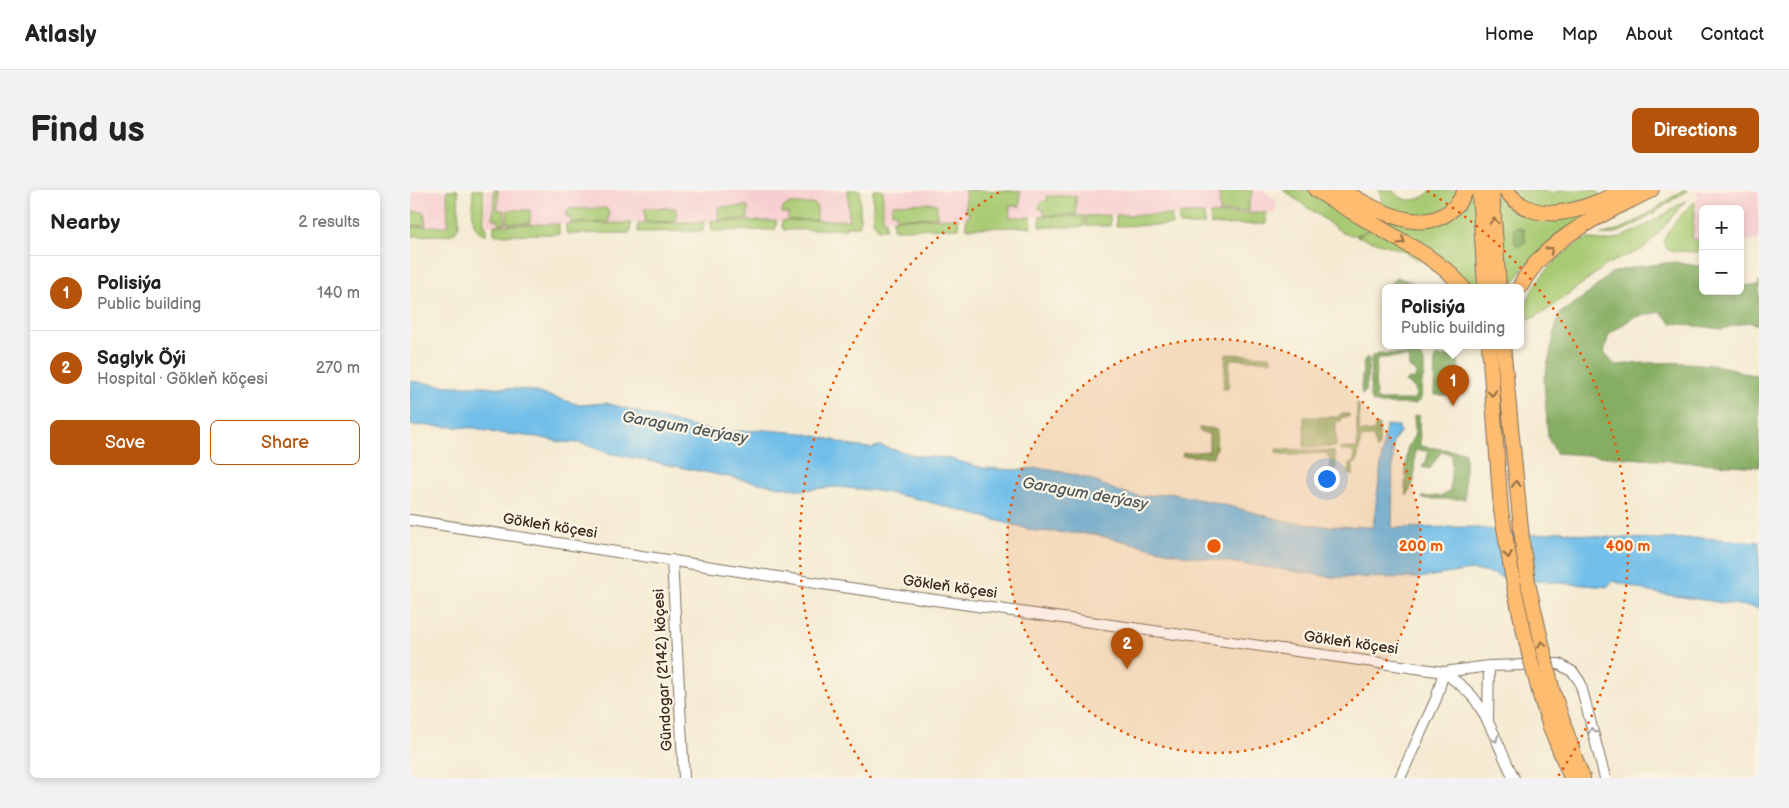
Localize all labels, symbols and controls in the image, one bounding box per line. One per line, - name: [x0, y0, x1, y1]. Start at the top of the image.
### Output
- text: Atlasly: [25, 20, 96, 49]
- text: Home: [1485, 24, 1534, 45]
- text: Map: [1562, 24, 1598, 45]
- text: About: [1626, 24, 1673, 45]
- text: Contact: [1701, 24, 1764, 45]
- button: Directions: [1632, 108, 1759, 153]
- text: Find us: [30, 109, 145, 152]
- map controls: [1699, 205, 1744, 295]
- button: +: [1699, 205, 1744, 250]
- text: Nearby: [50, 210, 120, 235]
- text: 2 results: [298, 213, 360, 232]
- one-way arrow: [1489, 217, 1500, 225]
- one-way arrow: [1397, 234, 1406, 244]
- one-way arrow: [1544, 247, 1553, 255]
- button: −: [1699, 250, 1744, 295]
- text: Polisiýa: [97, 272, 162, 295]
- text: 1: [63, 284, 69, 303]
- text: 140 m: [317, 284, 360, 303]
- popup: [1382, 284, 1524, 349]
- text: Public building: [97, 295, 201, 314]
- text: Polisiýa: [1401, 296, 1465, 319]
- text: Public building: [1401, 319, 1505, 338]
- text: Saglyk Öýi: [97, 347, 186, 370]
- text: 2: [61, 359, 71, 378]
- text: 270 m: [316, 359, 360, 378]
- pin: 1: [1437, 365, 1469, 406]
- text: Hospital · Gökleň köçesi: [97, 370, 268, 389]
- one-way arrow: [1487, 390, 1498, 398]
- water label: Garagum derýasy: [621, 408, 750, 449]
- button: Save: [50, 420, 200, 465]
- button: Share: [210, 420, 360, 465]
- your location: [1314, 466, 1340, 492]
- water label: Garagum derýasy: [1021, 474, 1150, 515]
- one-way arrow: [1511, 480, 1522, 488]
- street label: Gökleň köçesi: [501, 509, 599, 543]
- centre of rings: [1205, 537, 1223, 555]
- text: 200 m: [1399, 537, 1443, 556]
- text: 400 m: [1606, 537, 1650, 556]
- one-way arrow: [1503, 551, 1513, 559]
- street label: Gökleň köçesi: [901, 571, 999, 603]
- street label: Gündogar (2142) köçesi: [649, 588, 677, 752]
- street label: Gökleň köçesi: [1302, 627, 1400, 659]
- pin: 2: [1111, 628, 1143, 669]
- one-way arrow: [1537, 640, 1547, 649]
- one-way arrow: [1588, 727, 1598, 735]
- one-way arrow: [1489, 734, 1500, 743]

